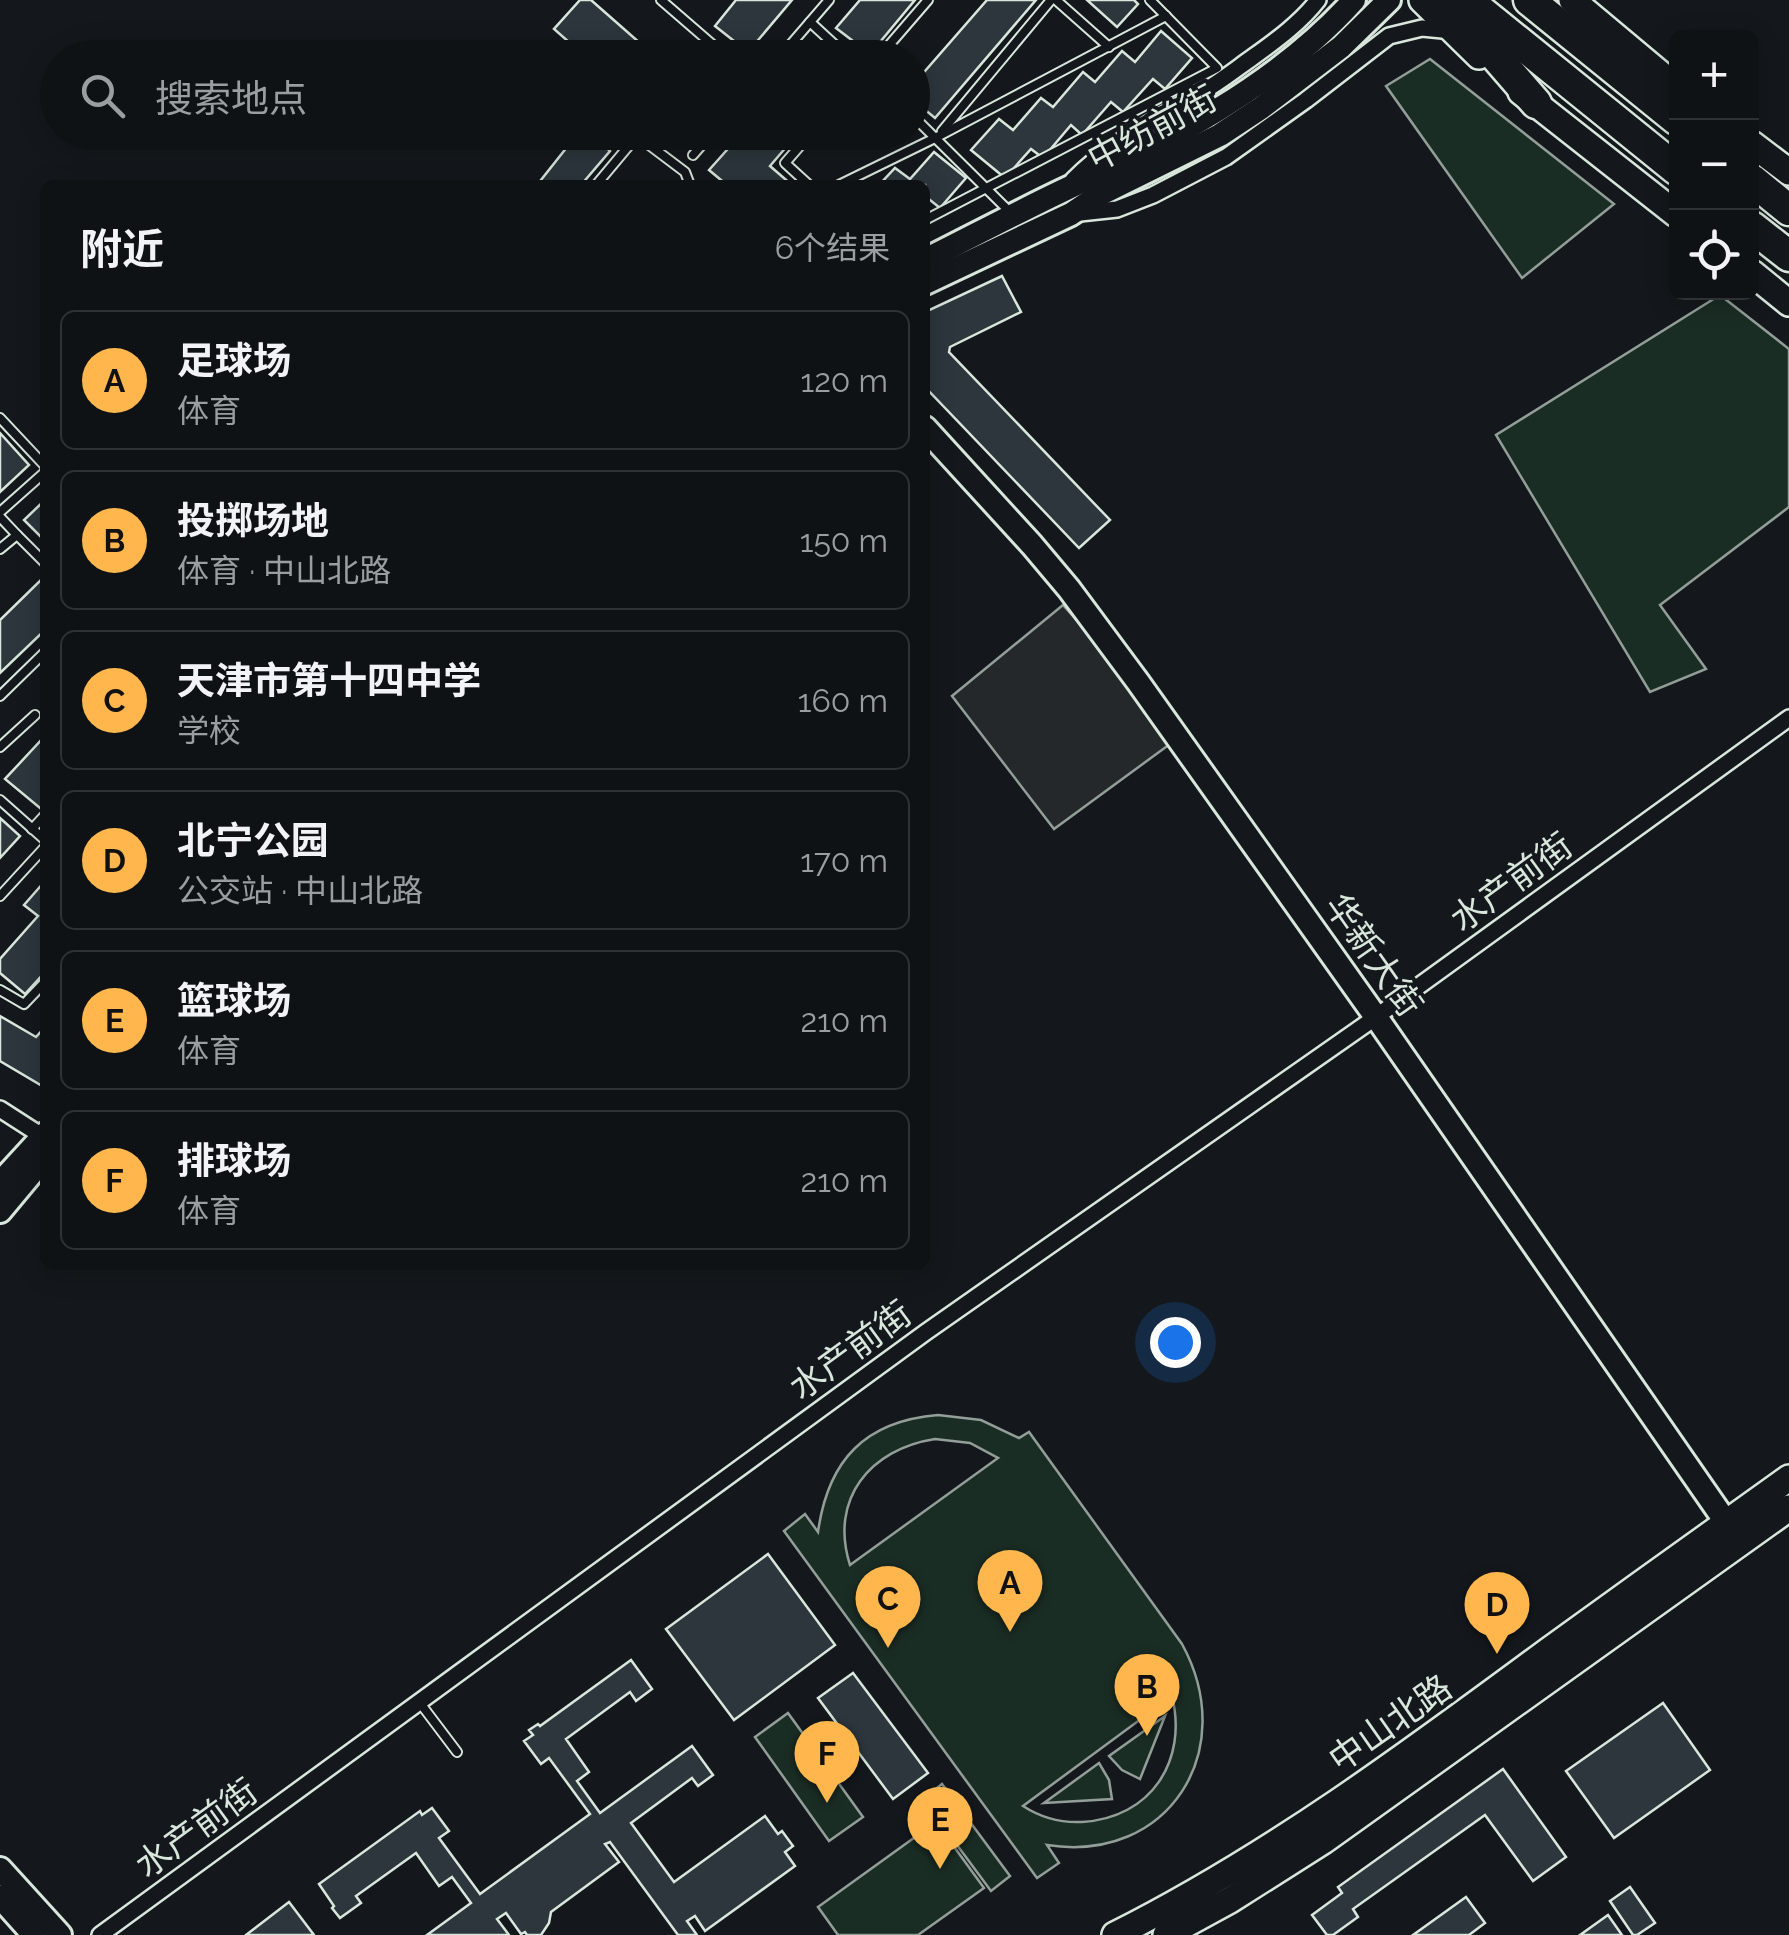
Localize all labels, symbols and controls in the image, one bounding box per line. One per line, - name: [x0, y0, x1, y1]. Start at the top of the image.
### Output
- map controls: [1669, 30, 1759, 300]
- button: +: [1669, 30, 1759, 120]
- search box: [40, 40, 930, 150]
- icon: search: [75, 68, 130, 123]
- text: 搜索地点: [155, 76, 307, 121]
- street label: 中纺前街: [1081, 77, 1223, 179]
- button: −: [1669, 120, 1759, 210]
- button: locate: [1669, 210, 1759, 300]
- text: 附近: [80, 225, 164, 274]
- text: 6个结果: [775, 229, 890, 266]
- text: 足球场: [177, 338, 291, 383]
- text: A: [104, 362, 125, 399]
- text: 120 m: [800, 362, 888, 399]
- text: 体育: [177, 392, 241, 429]
- text: 投掷场地: [177, 498, 329, 543]
- text: B: [104, 522, 125, 559]
- text: 150 m: [800, 522, 888, 559]
- text: 体育 · 中山北路: [177, 552, 391, 589]
- text: 天津市第十四中学: [177, 658, 481, 703]
- text: C: [104, 682, 125, 719]
- text: 160 m: [798, 682, 888, 719]
- text: 学校: [177, 712, 241, 749]
- text: 北宁公园: [177, 818, 329, 863]
- street label: 水产前街: [1442, 824, 1580, 940]
- text: D: [103, 842, 126, 879]
- text: 170 m: [800, 842, 888, 879]
- text: 公交站 · 中山北路: [177, 872, 423, 909]
- street label: 华新大街: [1317, 886, 1431, 1024]
- text: 篮球场: [177, 978, 291, 1023]
- text: E: [105, 1002, 124, 1039]
- text: 210 m: [800, 1002, 888, 1039]
- text: 体育: [177, 1032, 241, 1069]
- text: 排球场: [177, 1138, 291, 1183]
- text: F: [105, 1162, 124, 1199]
- text: 210 m: [800, 1162, 888, 1199]
- text: 体育: [177, 1192, 241, 1229]
- street label: 水产前街: [781, 1292, 919, 1408]
- your location: [1150, 1317, 1201, 1368]
- pin: A: [978, 1550, 1042, 1632]
- pin: C: [856, 1566, 920, 1648]
- pin: D: [1464, 1572, 1530, 1654]
- pin: B: [1114, 1654, 1180, 1736]
- street label: 中山北路: [1321, 1666, 1459, 1780]
- pin: F: [794, 1720, 860, 1803]
- street label: 水产前街: [127, 1770, 265, 1886]
- pin: E: [908, 1786, 972, 1869]

